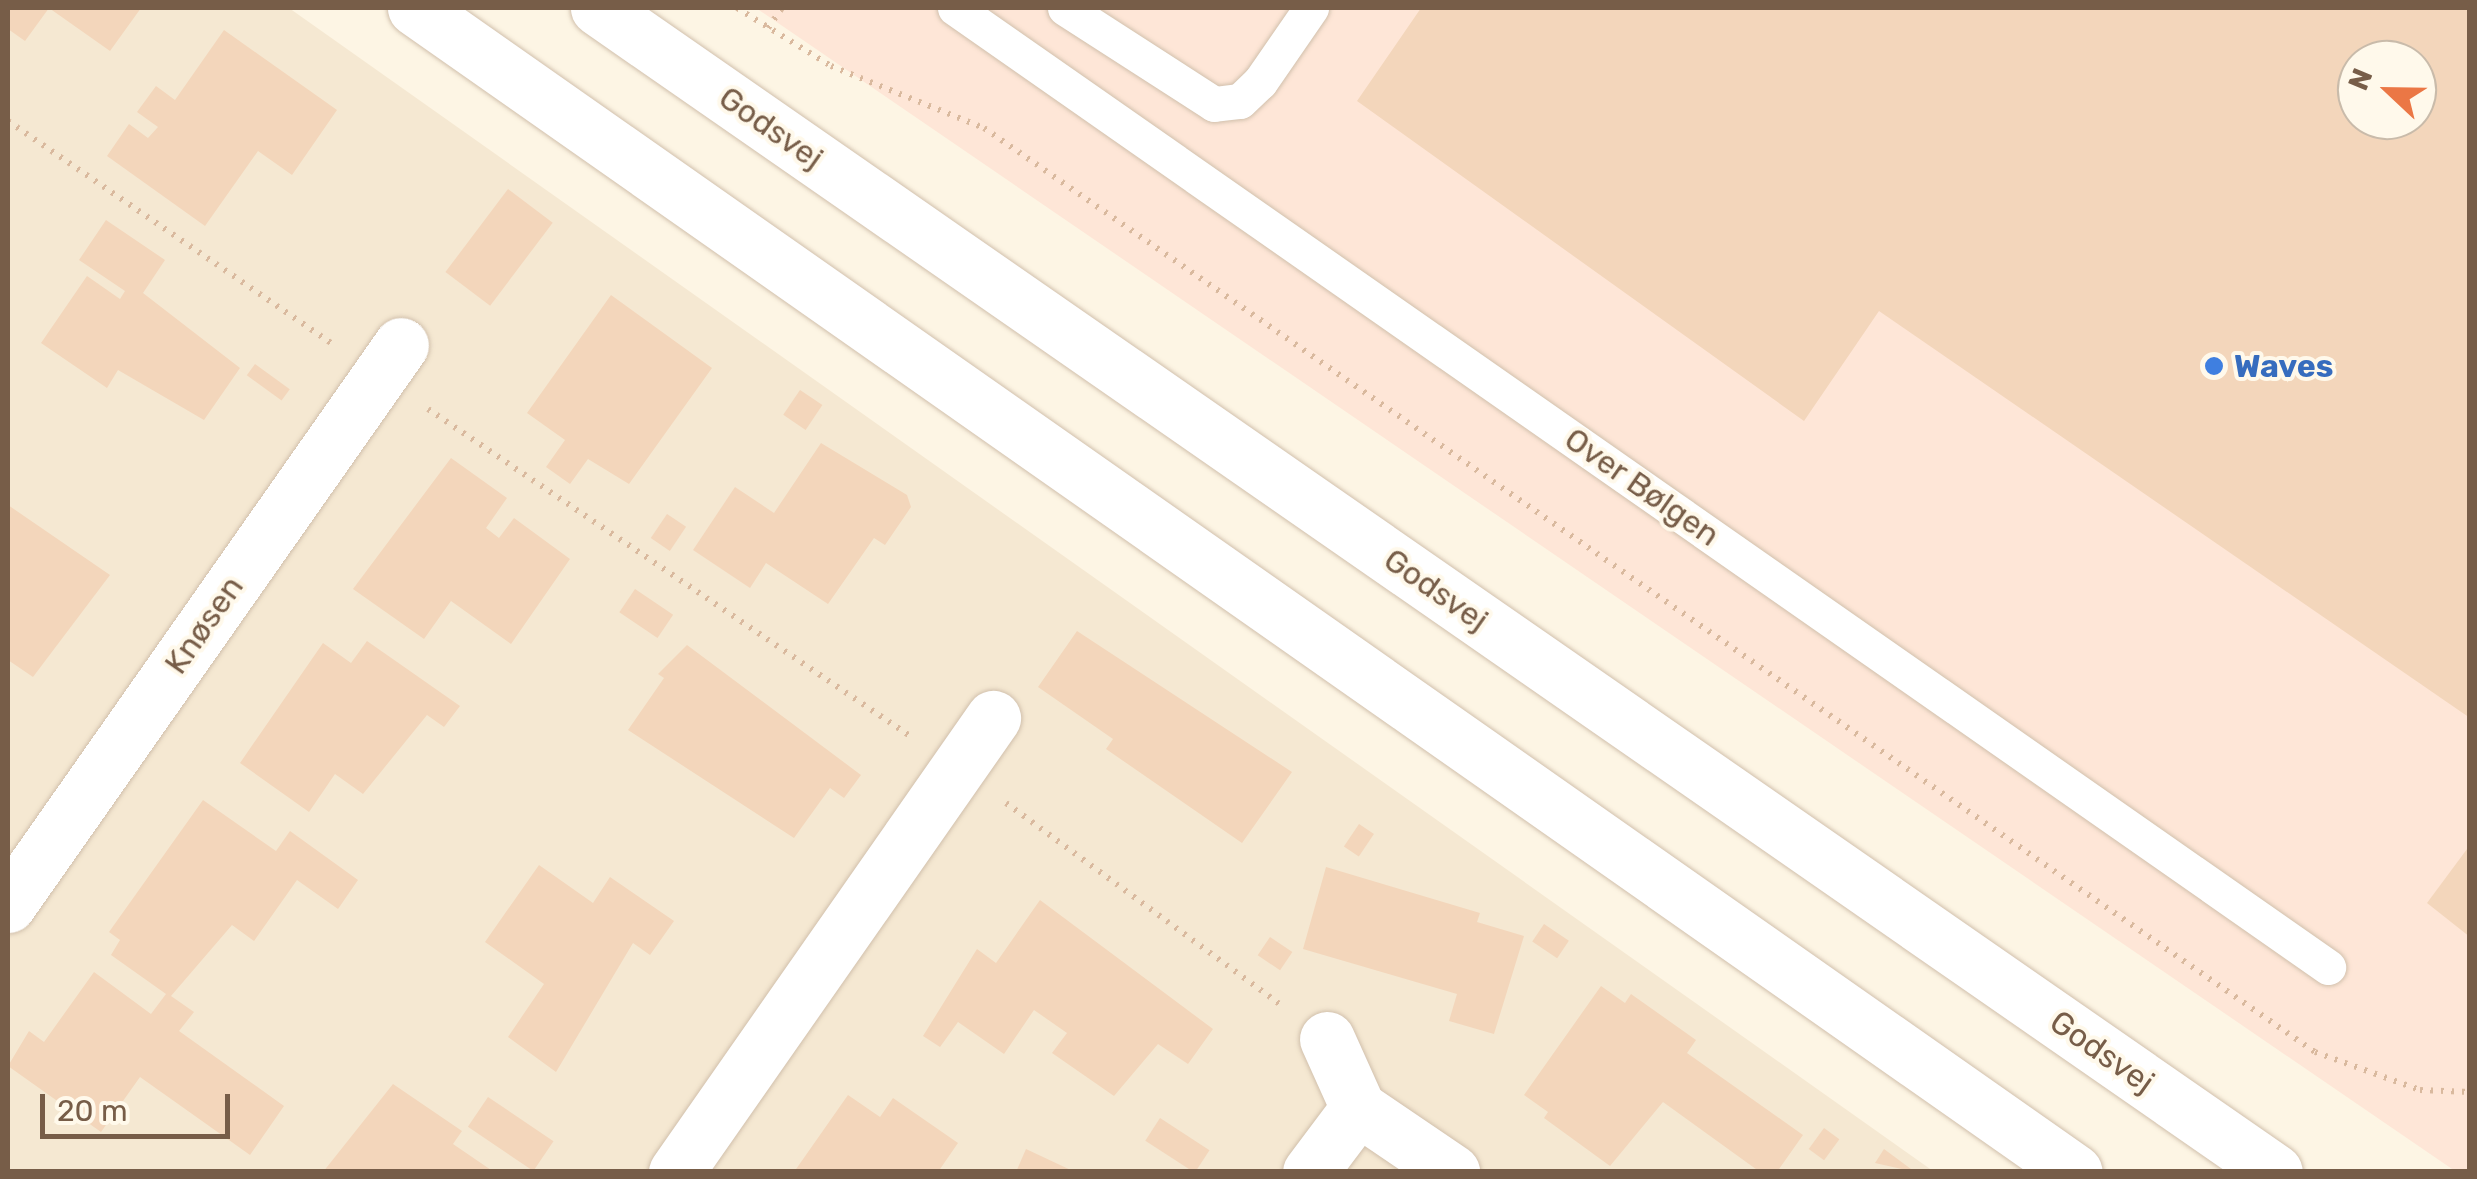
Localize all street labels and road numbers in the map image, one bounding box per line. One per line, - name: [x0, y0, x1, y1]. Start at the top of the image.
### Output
- street label: Godsvej: [712, 78, 830, 178]
- street label: Over Bølgen: [1557, 419, 1727, 555]
- street label: Godsvej: [1377, 540, 1495, 640]
- street label: Knøsen: [157, 569, 251, 681]
- street label: Godsvej: [2043, 1002, 2161, 1102]

